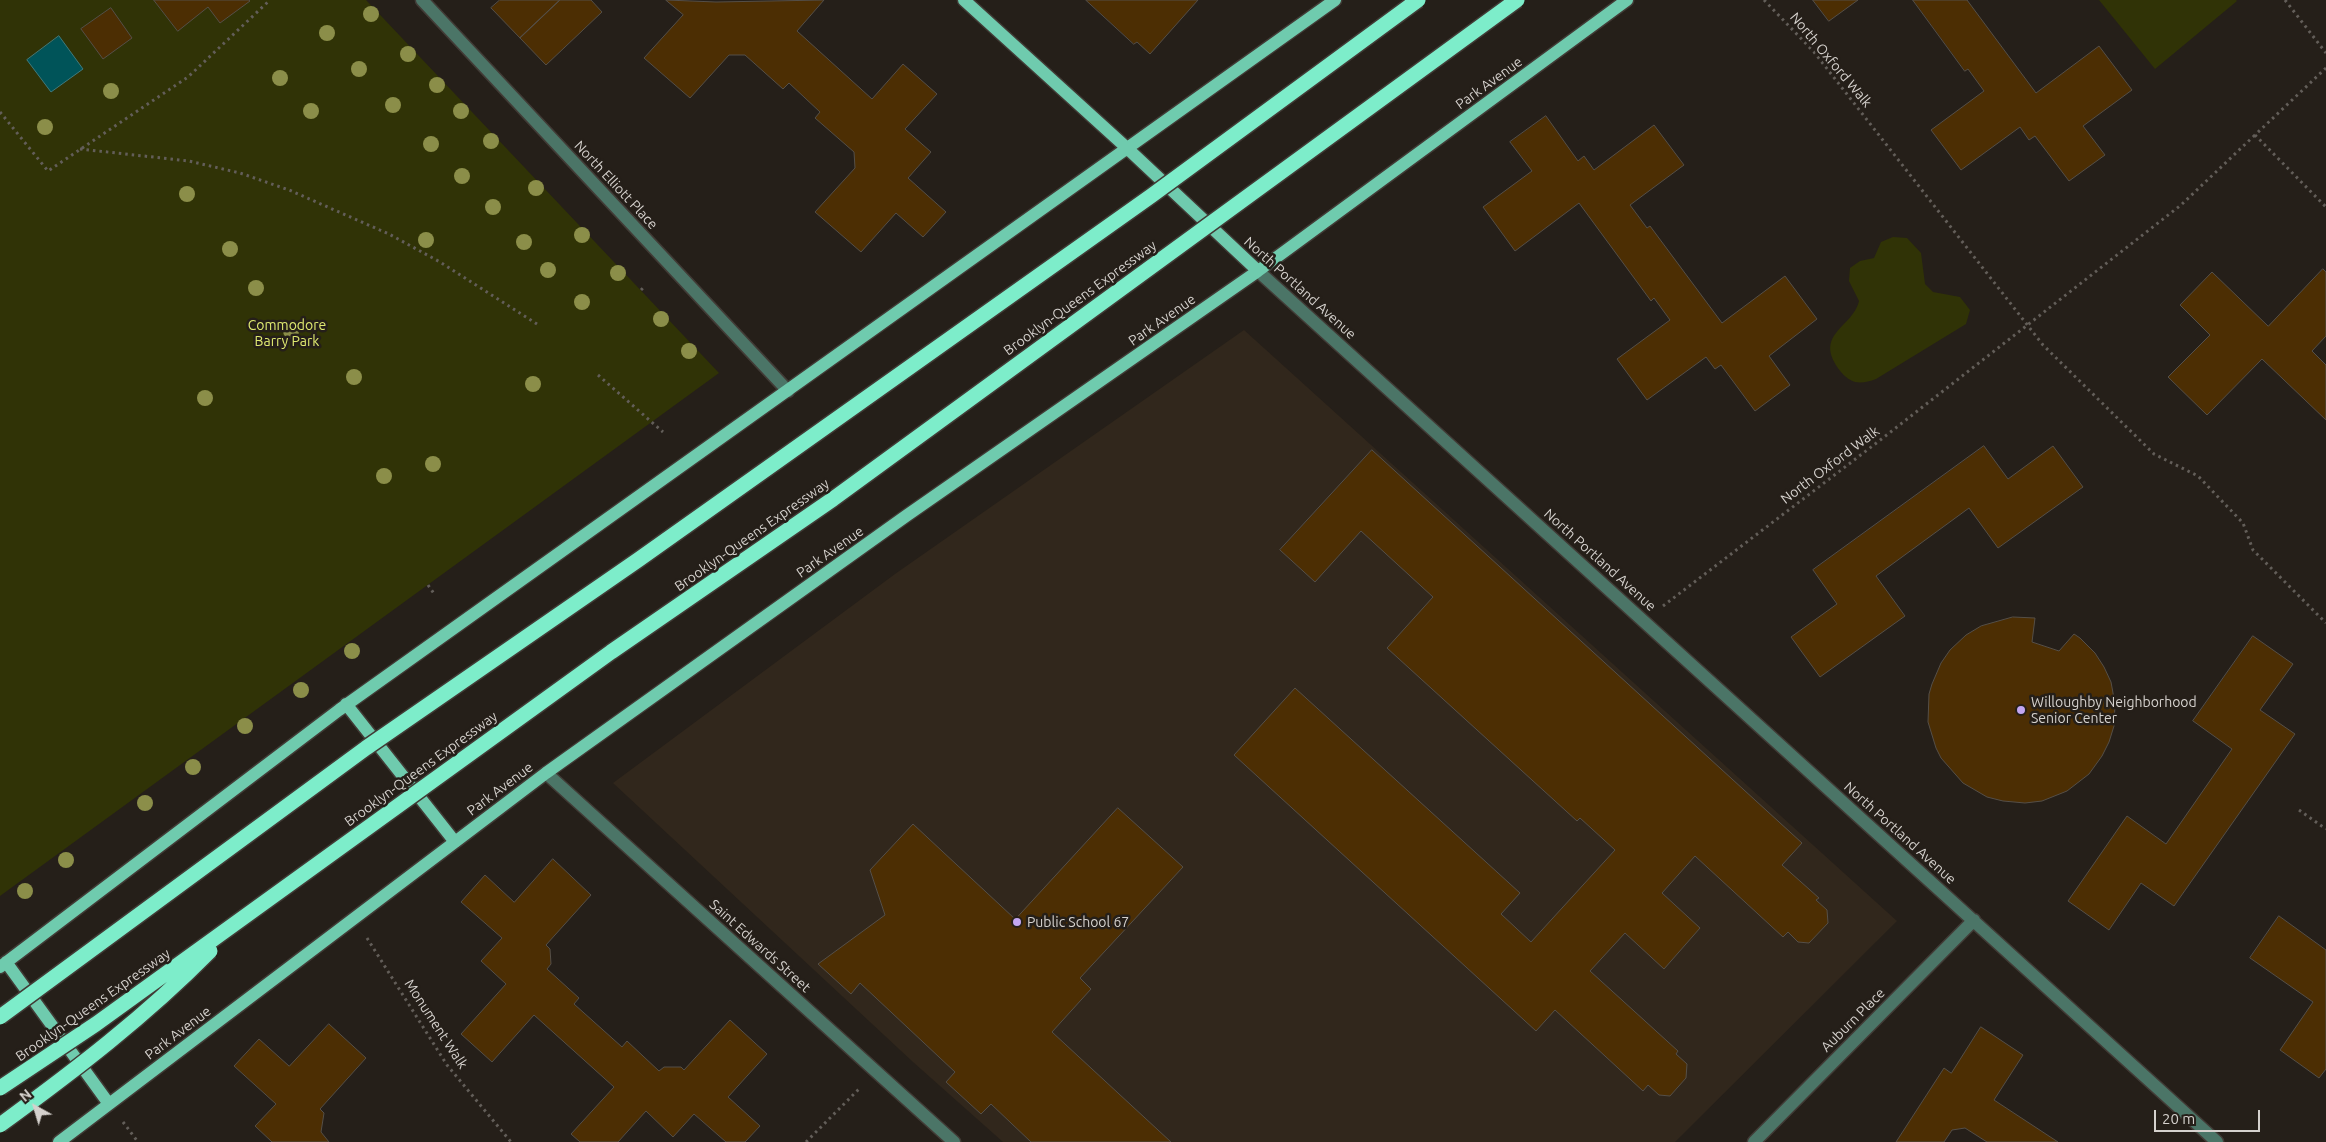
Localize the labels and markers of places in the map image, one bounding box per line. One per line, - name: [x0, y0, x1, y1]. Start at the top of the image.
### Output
- place label: Willoughby Neighborhood Senior Center: [2031, 694, 2197, 726]
- marker: Willoughby Neighborhood Senior Center: [2015, 704, 2027, 716]
- place label: Public School 67: [1027, 914, 1129, 930]
- marker: Public School 67: [1011, 916, 1023, 928]

